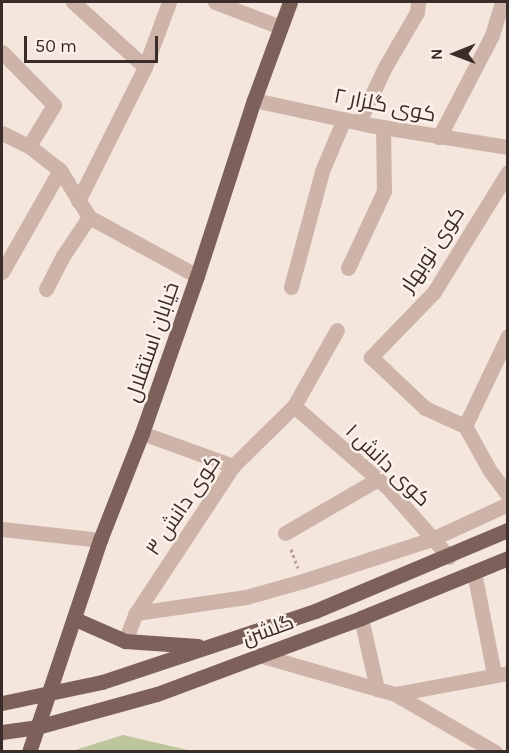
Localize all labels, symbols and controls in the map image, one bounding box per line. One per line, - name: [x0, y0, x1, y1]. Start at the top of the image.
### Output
- scale bar: [27, 24, 160, 62]
- north arrow: [425, 24, 485, 84]
- text: 50 m: [35, 35, 77, 57]
- text: N: [427, 48, 446, 60]
- street label: کوی گلزار ۲: [332, 83, 438, 127]
- street label: کوی نوبهار: [394, 201, 470, 297]
- street label: خیابان استقلال: [120, 279, 184, 405]
- street label: کوی دانش ۱: [340, 418, 436, 512]
- street label: کوی دانش ۳: [140, 450, 226, 560]
- street label: گلشن: [239, 609, 297, 651]

